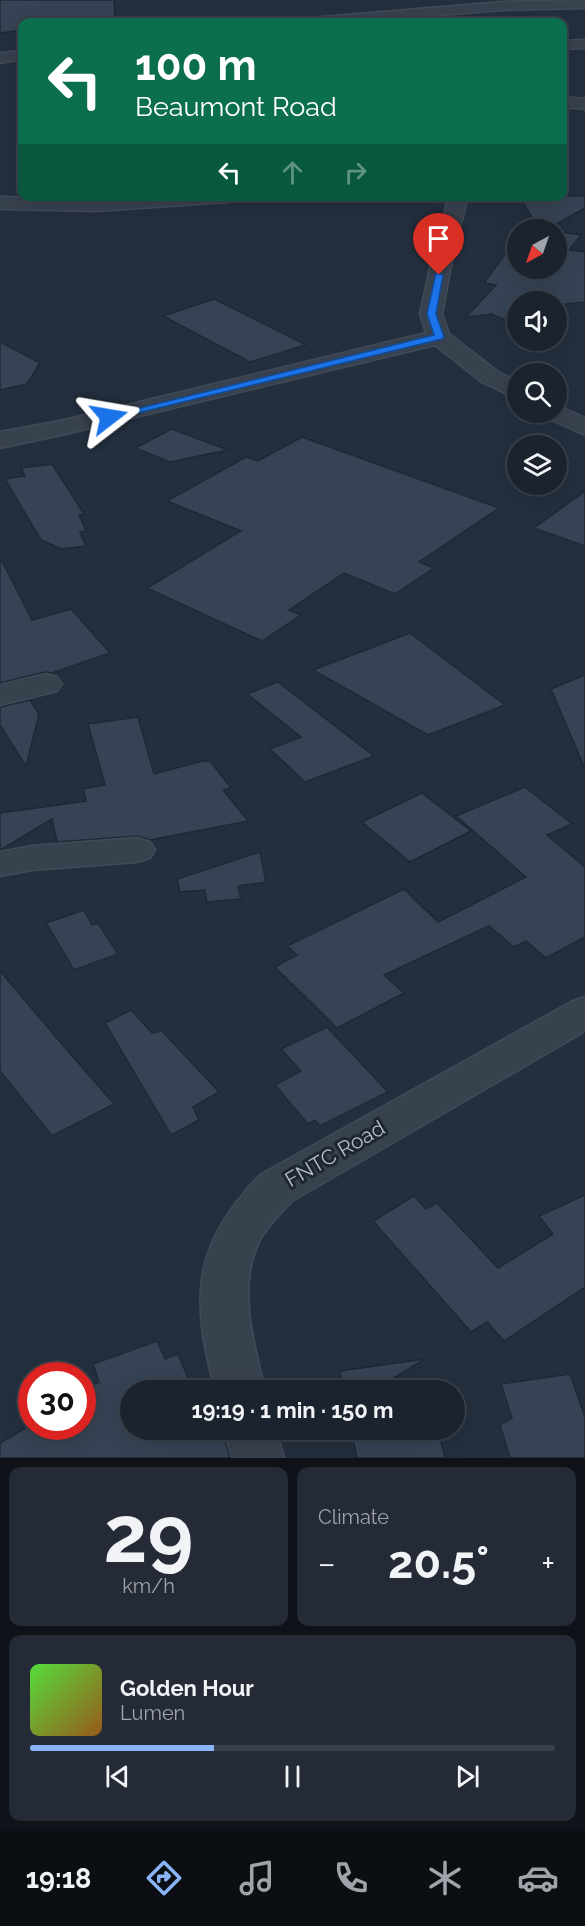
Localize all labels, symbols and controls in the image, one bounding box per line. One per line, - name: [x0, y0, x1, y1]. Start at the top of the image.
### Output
- text: 100 m: [135, 41, 257, 90]
- icon: left: [36, 42, 114, 120]
- text: Beaumont Road: [135, 91, 337, 122]
- icon: left: [213, 156, 246, 189]
- icon: ahead: [276, 156, 309, 189]
- icon: right: [339, 156, 372, 189]
- pin: [413, 213, 464, 275]
- north arrow: [507, 219, 567, 279]
- map controls: [507, 219, 567, 495]
- icon: arrive: [422, 222, 455, 255]
- button: sound: [507, 291, 567, 351]
- button: search: [507, 363, 567, 423]
- position arrow: [77, 385, 141, 449]
- button: layers: [507, 435, 567, 495]
- street label: FNTC Road: [280, 1115, 389, 1192]
- speed limit sign: 30: [18, 1362, 96, 1440]
- text: 19:19 · 1 min · 150 m: [192, 1397, 393, 1423]
- text: 29: [104, 1489, 193, 1580]
- text: Climate: [318, 1505, 389, 1529]
- text: 20.5°: [388, 1536, 489, 1589]
- text: −: [318, 1544, 336, 1583]
- text: +: [541, 1544, 555, 1583]
- text: km/h: [122, 1574, 175, 1598]
- text: Golden Hour: [120, 1675, 254, 1701]
- text: Lumen: [120, 1701, 185, 1725]
- icon: previous: [101, 1760, 134, 1793]
- icon: pause: [276, 1760, 309, 1793]
- icon: next: [451, 1760, 484, 1793]
- icon: directions: [143, 1857, 185, 1899]
- icon: music: [236, 1857, 278, 1899]
- icon: phone: [330, 1857, 372, 1899]
- icon: climate: [424, 1857, 466, 1899]
- icon: car: [517, 1857, 559, 1899]
- text: 19:18: [26, 1863, 91, 1894]

